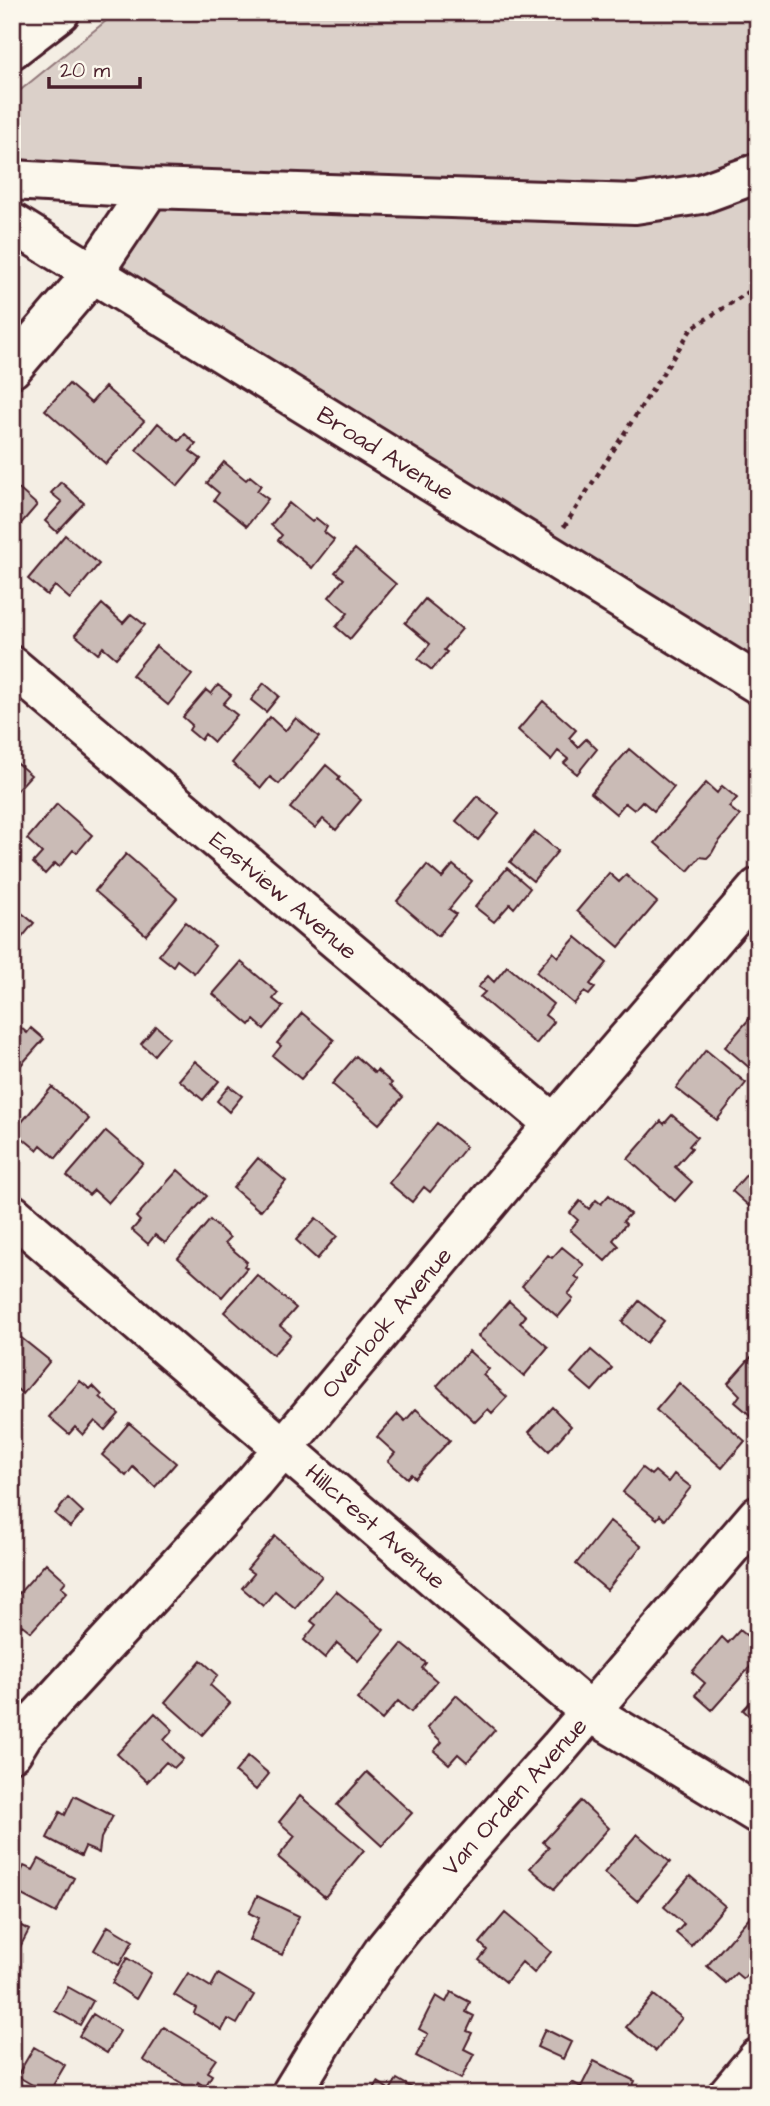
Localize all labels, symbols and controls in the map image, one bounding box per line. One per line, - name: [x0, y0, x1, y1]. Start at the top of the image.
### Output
- scale bar: [49, 46, 140, 90]
- text: 20 m: [60, 56, 111, 85]
- street label: Broad Avenue: [310, 398, 460, 510]
- street label: Eastview Avenue: [202, 824, 364, 968]
- street label: Overlook Avenue: [314, 1240, 460, 1406]
- street label: Hillcrest Avenue: [297, 1456, 453, 1598]
- street label: Van Orden Avenue: [434, 1710, 596, 1884]

